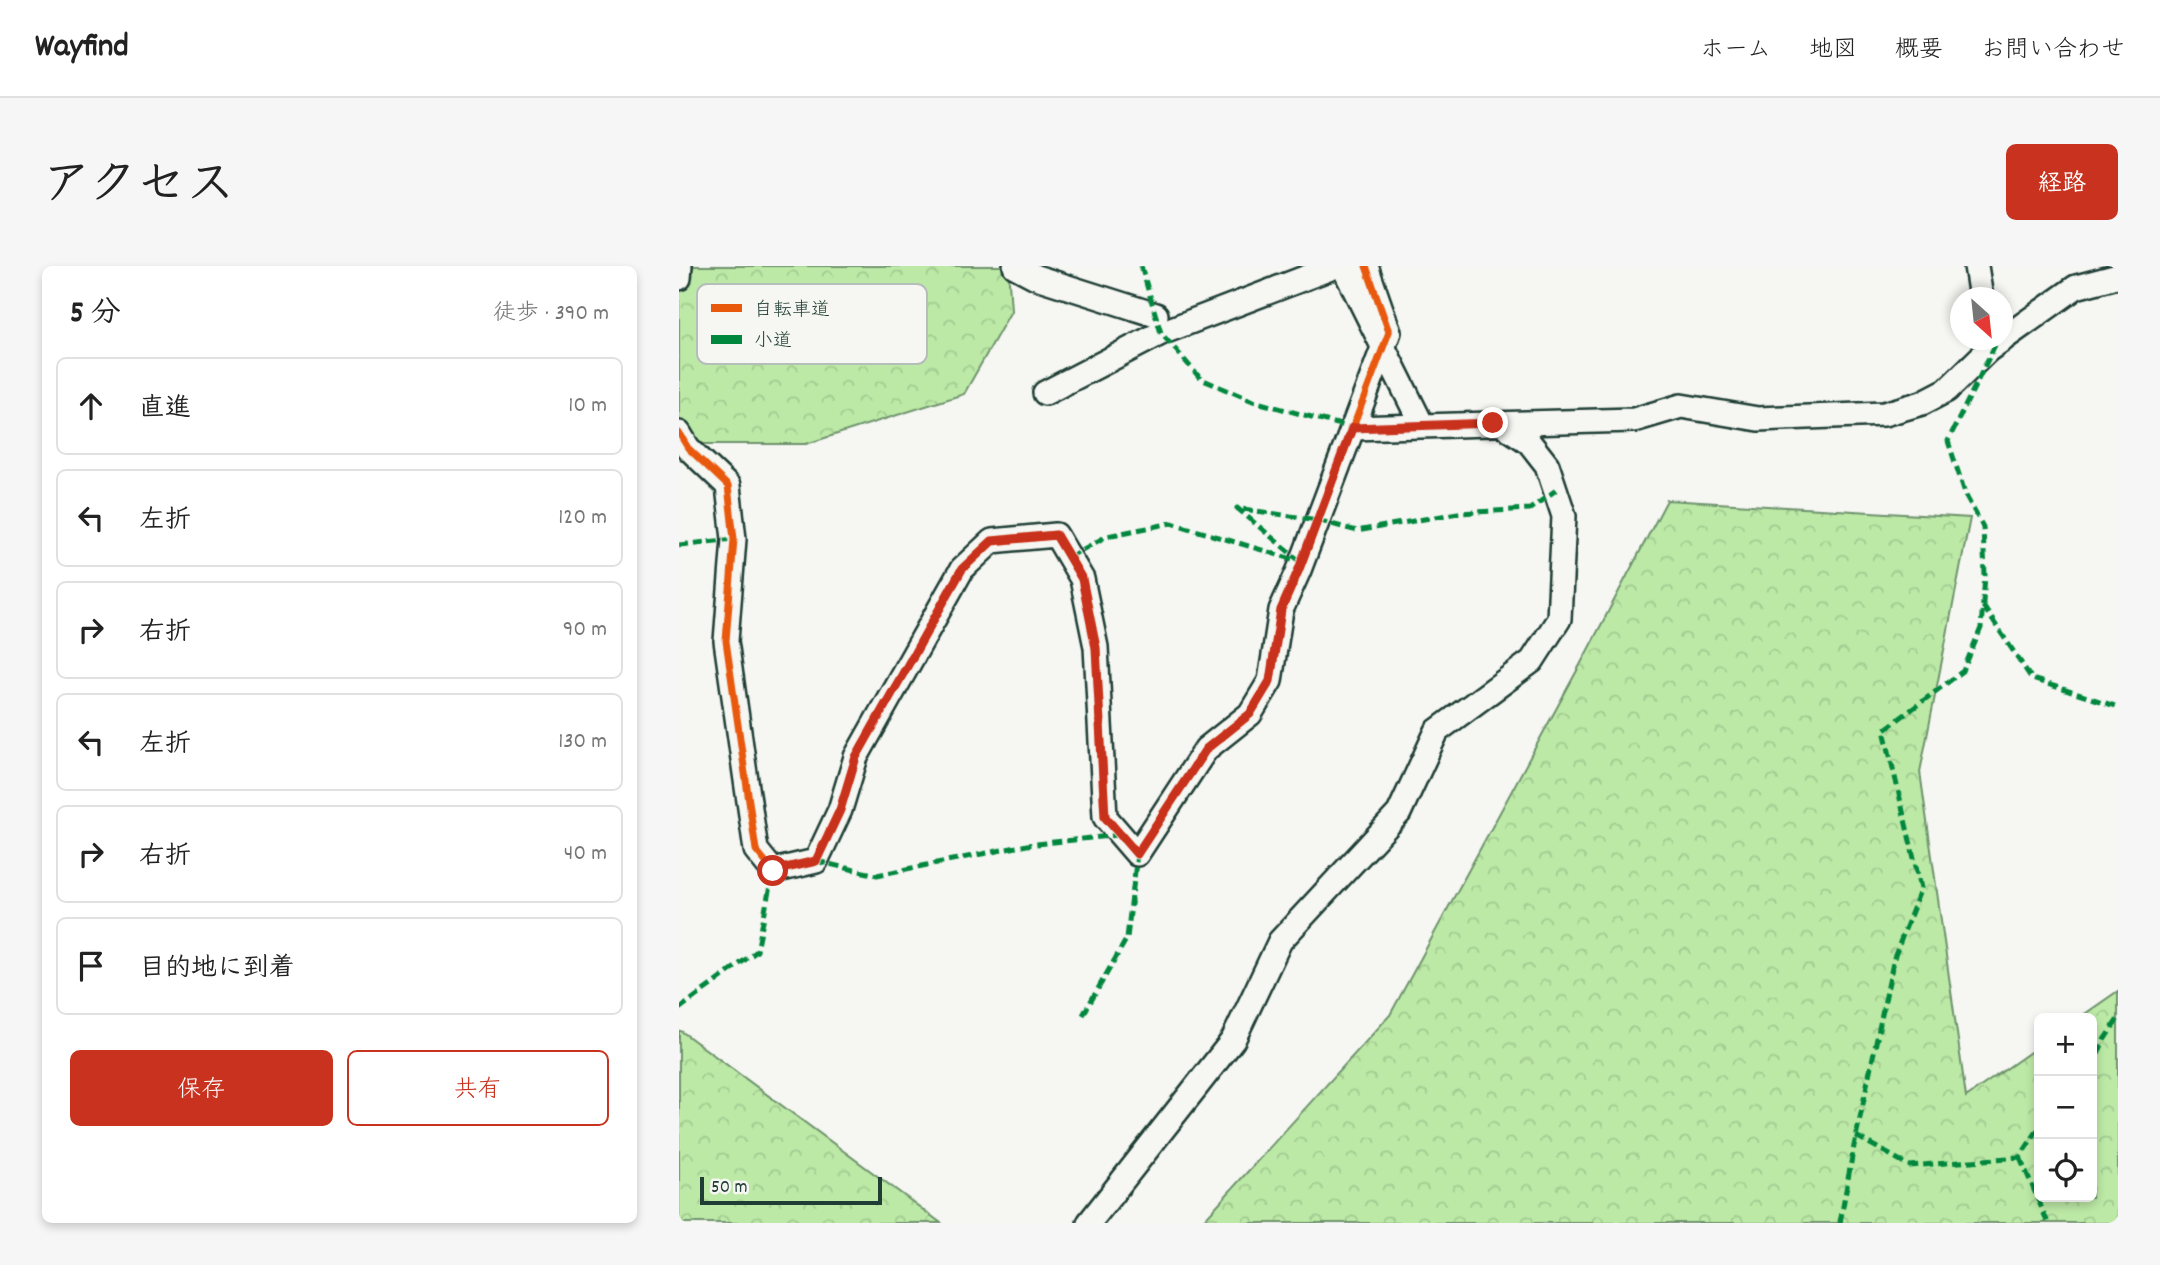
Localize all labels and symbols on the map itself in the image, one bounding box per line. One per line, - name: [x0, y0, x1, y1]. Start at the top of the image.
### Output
- legend: [697, 284, 927, 364]
- north arrow: [1950, 287, 2013, 350]
- text: 自転車道: [754, 298, 830, 325]
- text: 小道: [754, 329, 792, 356]
- route end: [1477, 407, 1508, 438]
- route start: [757, 855, 788, 886]
- scale bar: [700, 1174, 882, 1206]

